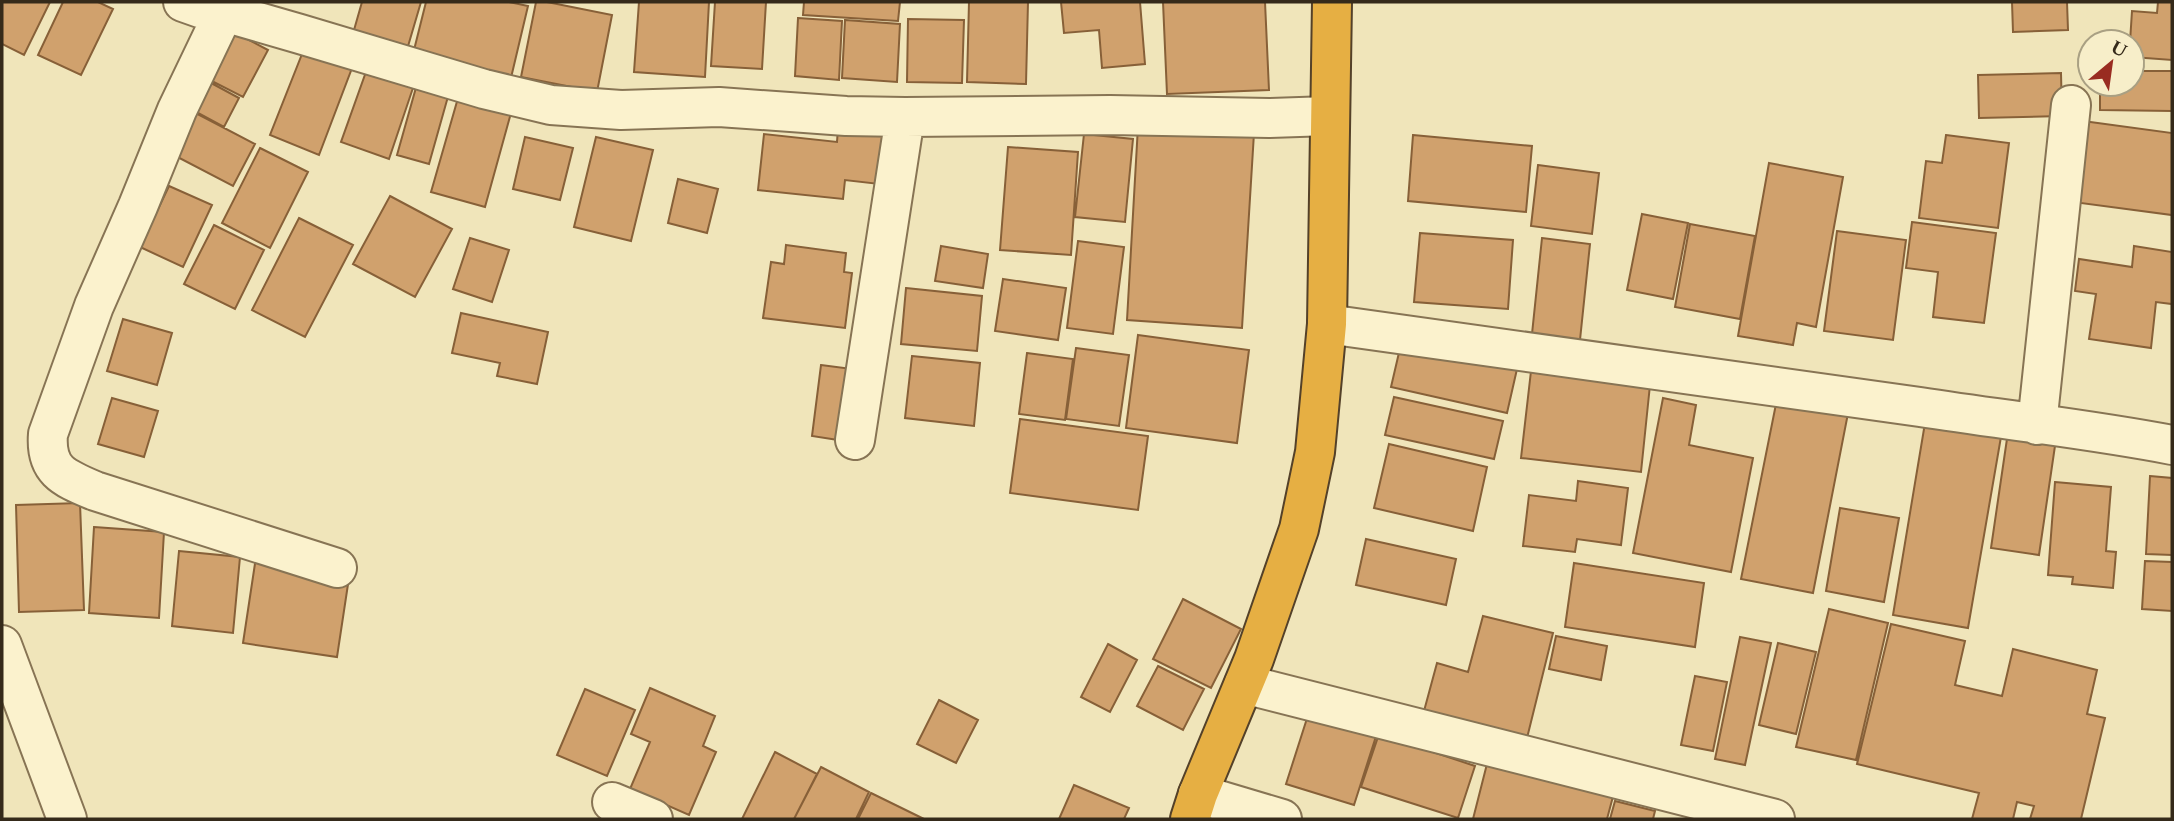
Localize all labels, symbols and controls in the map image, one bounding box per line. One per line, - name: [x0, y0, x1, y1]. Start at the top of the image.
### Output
- north arrow: [2076, 28, 2146, 98]
- text: U: [2105, 33, 2133, 66]

